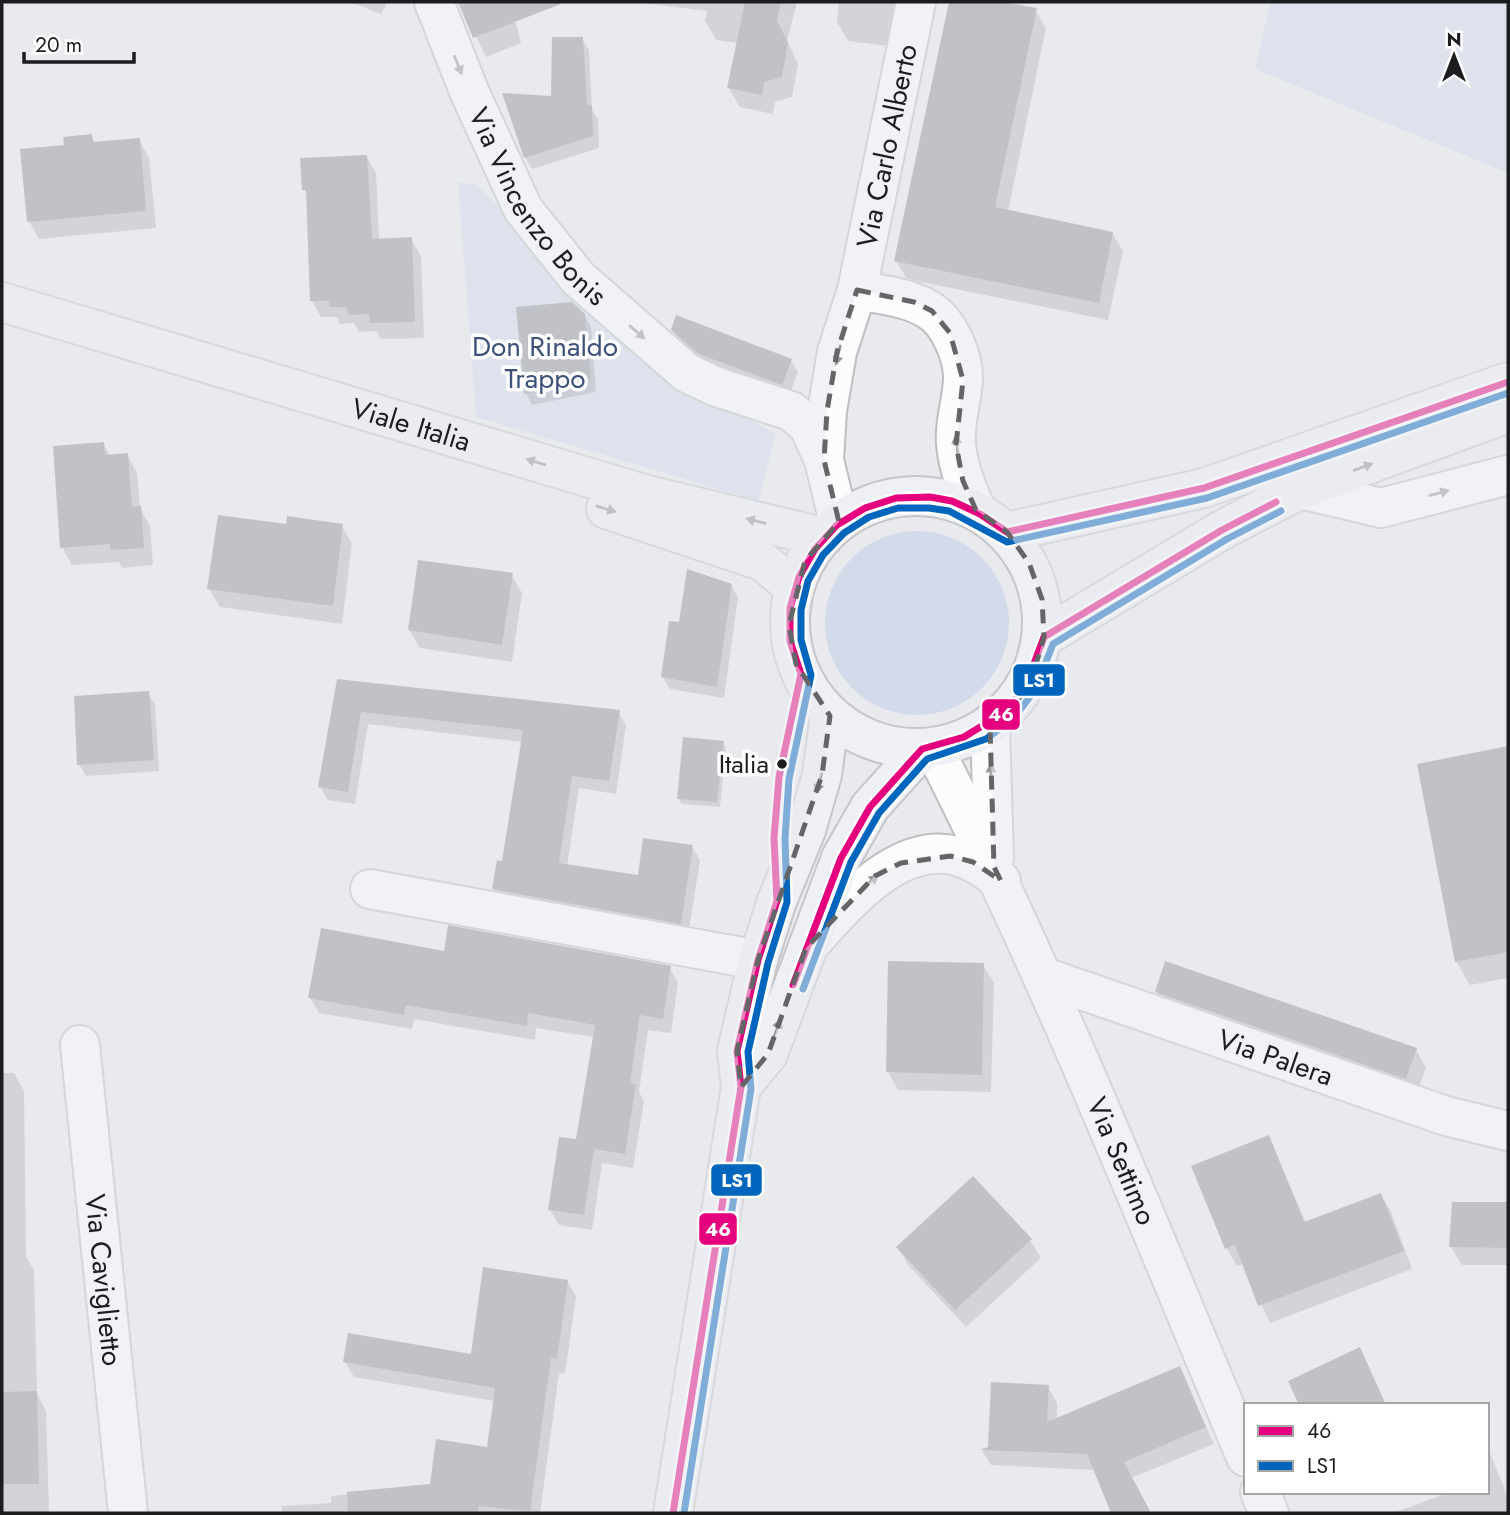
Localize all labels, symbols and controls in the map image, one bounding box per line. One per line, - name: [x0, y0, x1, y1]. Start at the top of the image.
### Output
- scale bar: [24, 21, 135, 65]
- north arrow: [1419, 21, 1489, 91]
- text: N: [1446, 26, 1462, 53]
- text: 20 m: [35, 30, 82, 60]
- street label: Via Carlo Alberto: [846, 40, 927, 251]
- one-way arrow: [453, 55, 464, 76]
- street label: Via Vincenzo Bonis: [459, 101, 616, 315]
- one-way arrow: [628, 324, 646, 340]
- park label: Don Rinaldo Trappo: [472, 326, 618, 399]
- one-way arrow: [832, 344, 843, 366]
- street label: Viale Italia: [346, 387, 476, 462]
- one-way arrow: [951, 434, 962, 456]
- one-way arrow: [526, 456, 547, 466]
- one-way arrow: [1352, 461, 1373, 472]
- one-way arrow: [1428, 487, 1450, 498]
- one-way arrow: [595, 504, 616, 514]
- one-way arrow: [745, 515, 767, 526]
- line badge: LS1: [1012, 663, 1066, 697]
- text: LS1: [1023, 667, 1055, 694]
- line badge: 46: [981, 698, 1021, 731]
- text: 46: [988, 701, 1014, 728]
- place label: Italia: [719, 745, 769, 783]
- marker: Italia: [775, 757, 789, 771]
- one-way arrow: [986, 763, 997, 785]
- one-way arrow: [814, 773, 824, 794]
- one-way arrow: [861, 874, 879, 890]
- street label: Via Palera: [1212, 1018, 1339, 1096]
- one-way arrow: [771, 1019, 782, 1040]
- street label: Via Settimo: [1077, 1091, 1167, 1231]
- line badge: LS1: [710, 1163, 763, 1197]
- text: LS1: [721, 1167, 753, 1194]
- street label: Via Caviglietto: [75, 1192, 133, 1368]
- line badge: 46: [698, 1212, 738, 1246]
- text: 46: [705, 1216, 731, 1243]
- legend: [1244, 1403, 1489, 1494]
- text: 46: [1307, 1416, 1331, 1446]
- text: LS1: [1307, 1451, 1337, 1481]

